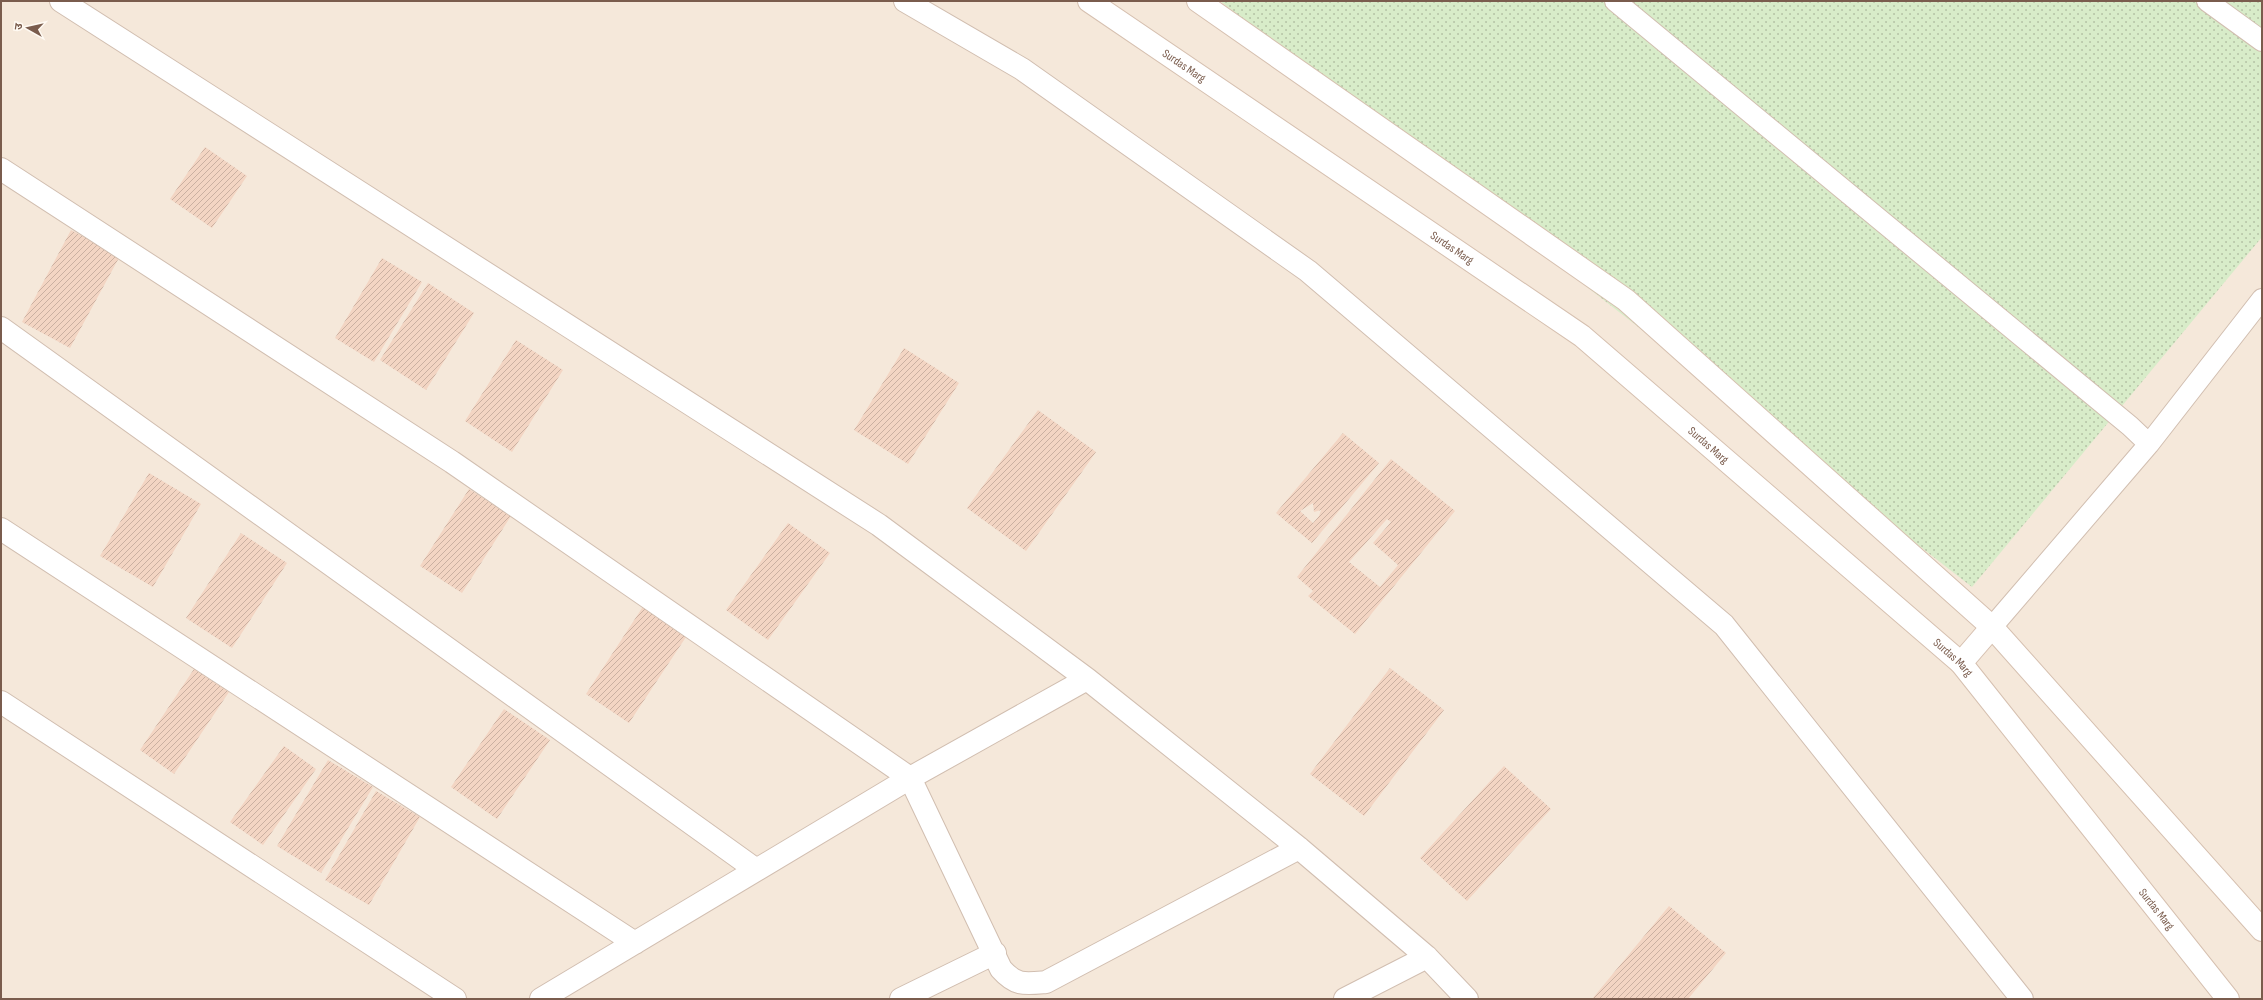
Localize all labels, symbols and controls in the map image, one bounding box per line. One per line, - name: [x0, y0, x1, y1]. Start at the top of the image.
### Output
- north arrow: [8, 8, 48, 48]
- text: उ: [12, 22, 26, 31]
- street label: Surdas Marg: [1160, 46, 1209, 86]
- street label: Surdas Marg: [1428, 228, 1477, 268]
- street label: Surdas Marg: [1685, 423, 1732, 467]
- street label: Surdas Marg: [1930, 635, 1976, 679]
- street label: Surdas Marg: [2135, 885, 2178, 933]

